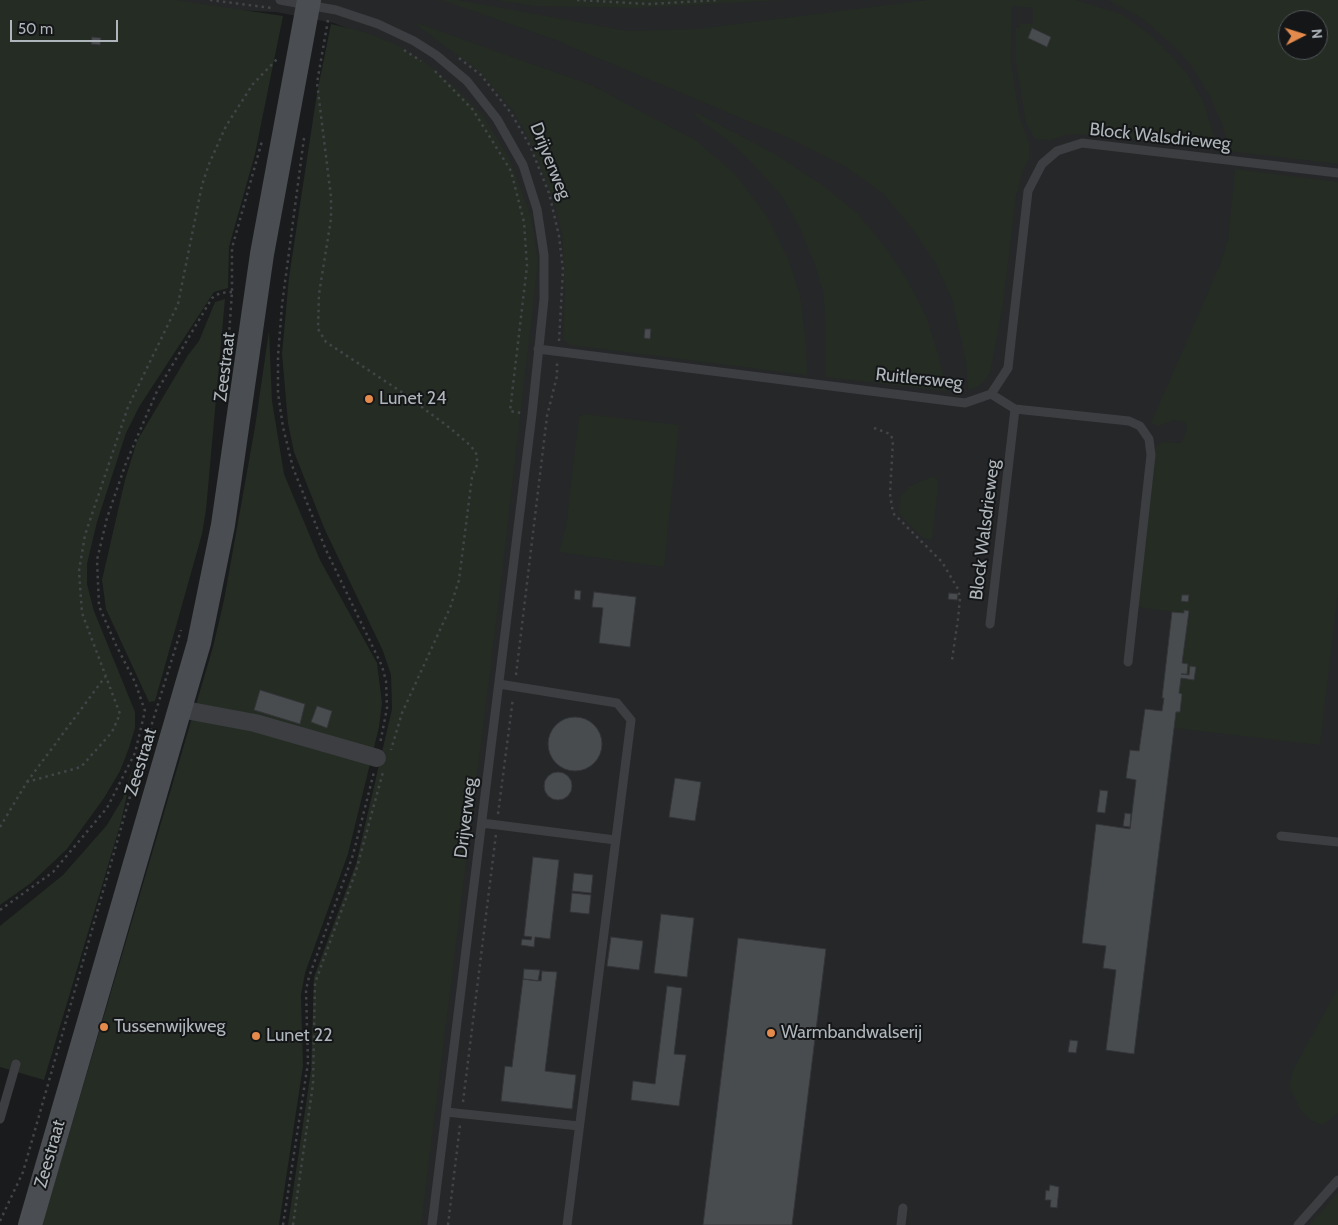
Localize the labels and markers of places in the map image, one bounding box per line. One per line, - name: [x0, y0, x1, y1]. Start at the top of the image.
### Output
- place label: Lunet 24: [379, 388, 447, 410]
- marker: Lunet 24: [363, 393, 375, 405]
- place label: Tussenwijkweg: [114, 1016, 225, 1038]
- marker: Tussenwijkweg: [98, 1021, 110, 1033]
- place label: Warmbandwalserij: [781, 1022, 922, 1044]
- place label: Lunet 22: [266, 1025, 333, 1047]
- marker: Warmbandwalserij: [765, 1027, 777, 1039]
- marker: Lunet 22: [250, 1030, 262, 1042]

